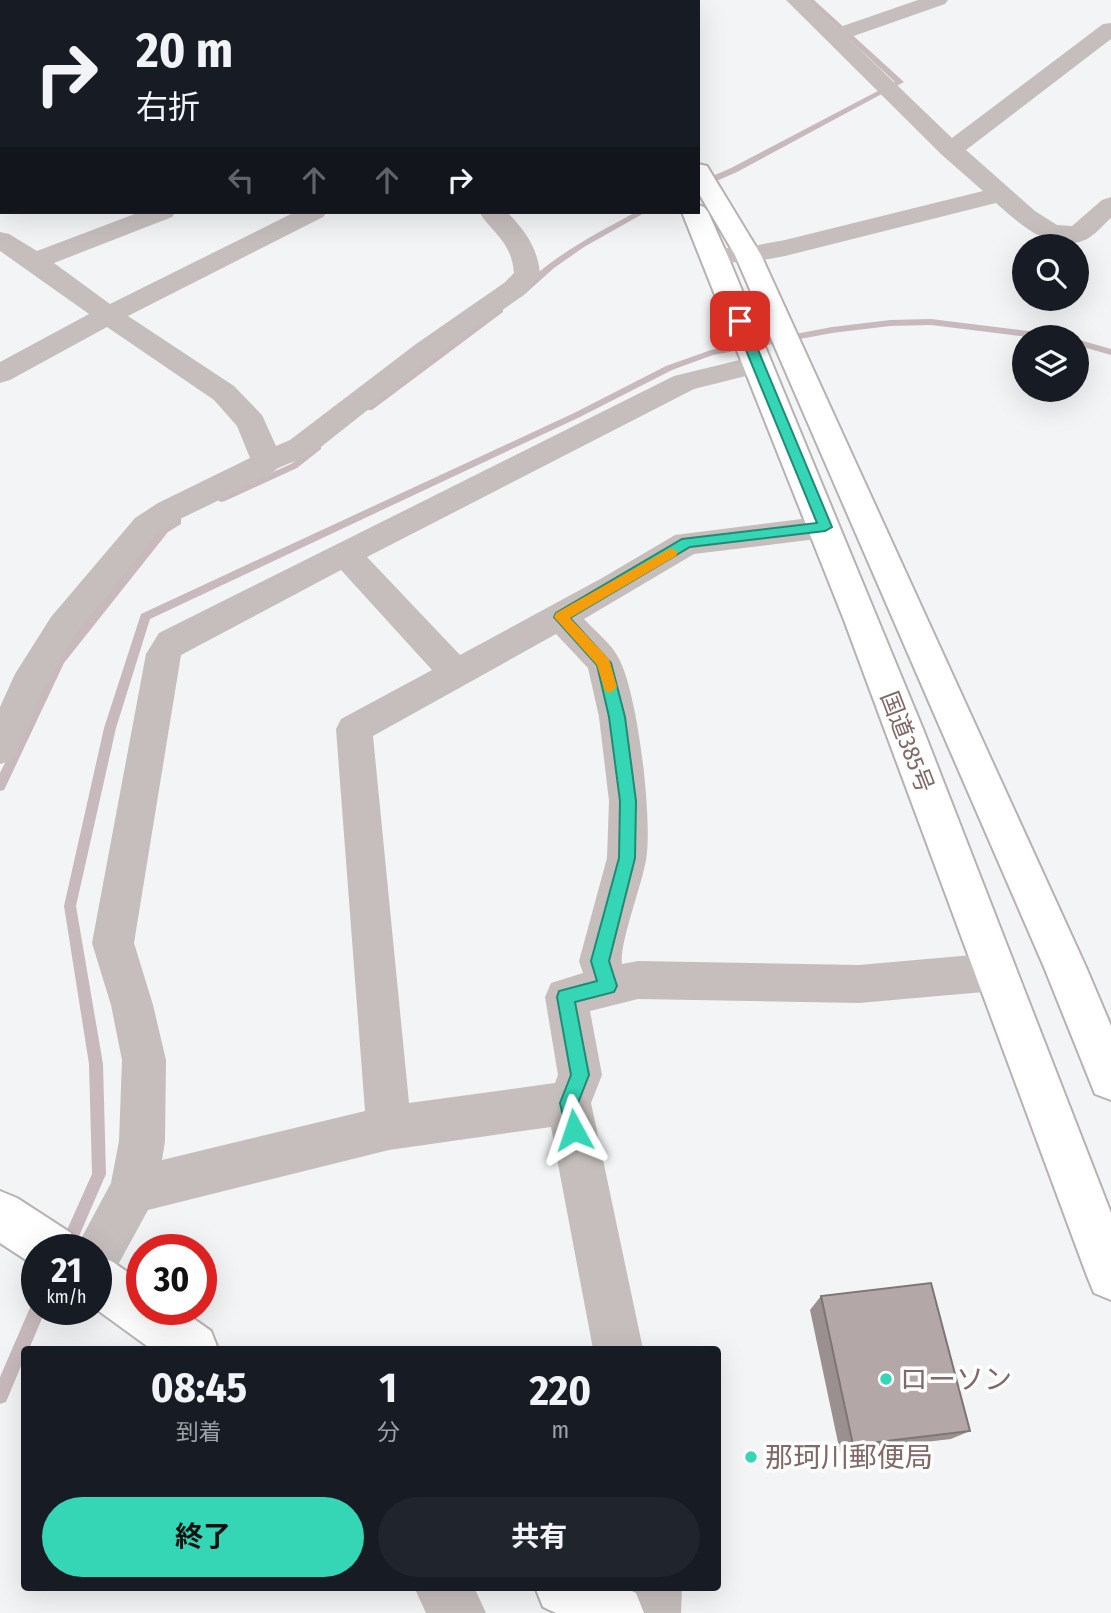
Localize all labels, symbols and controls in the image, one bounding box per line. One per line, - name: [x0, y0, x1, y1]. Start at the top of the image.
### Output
- text: 20 m: [136, 21, 233, 80]
- icon: right: [21, 28, 112, 119]
- text: 右折: [136, 88, 200, 126]
- icon: left: [222, 161, 260, 199]
- icon: ahead: [295, 161, 333, 199]
- icon: ahead: [368, 161, 406, 199]
- icon: right: [441, 161, 479, 199]
- map controls: [1012, 234, 1089, 402]
- button: search: [1012, 234, 1089, 311]
- pin: [710, 291, 770, 351]
- icon: arrive: [721, 302, 759, 340]
- button: layers: [1012, 325, 1089, 402]
- street label: 国道385号: [875, 688, 939, 796]
- position arrow: [537, 1093, 611, 1167]
- speed limit sign: 30: [126, 1234, 217, 1325]
- text: 21: [51, 1249, 82, 1291]
- text: km/h: [46, 1286, 87, 1308]
- text: 08:45: [151, 1363, 247, 1413]
- text: 1: [379, 1363, 397, 1413]
- place label: ローソン: [900, 1363, 1012, 1396]
- text: 220: [529, 1366, 591, 1416]
- marker: ローソン: [878, 1371, 894, 1387]
- text: m: [551, 1416, 569, 1444]
- text: 到着: [176, 1418, 222, 1446]
- text: 分: [377, 1418, 400, 1446]
- place label: 那珂川郵便局: [765, 1441, 933, 1474]
- marker: 那珂川郵便局: [743, 1449, 759, 1465]
- button: 終了: [42, 1497, 364, 1577]
- button: 共有: [378, 1497, 700, 1577]

